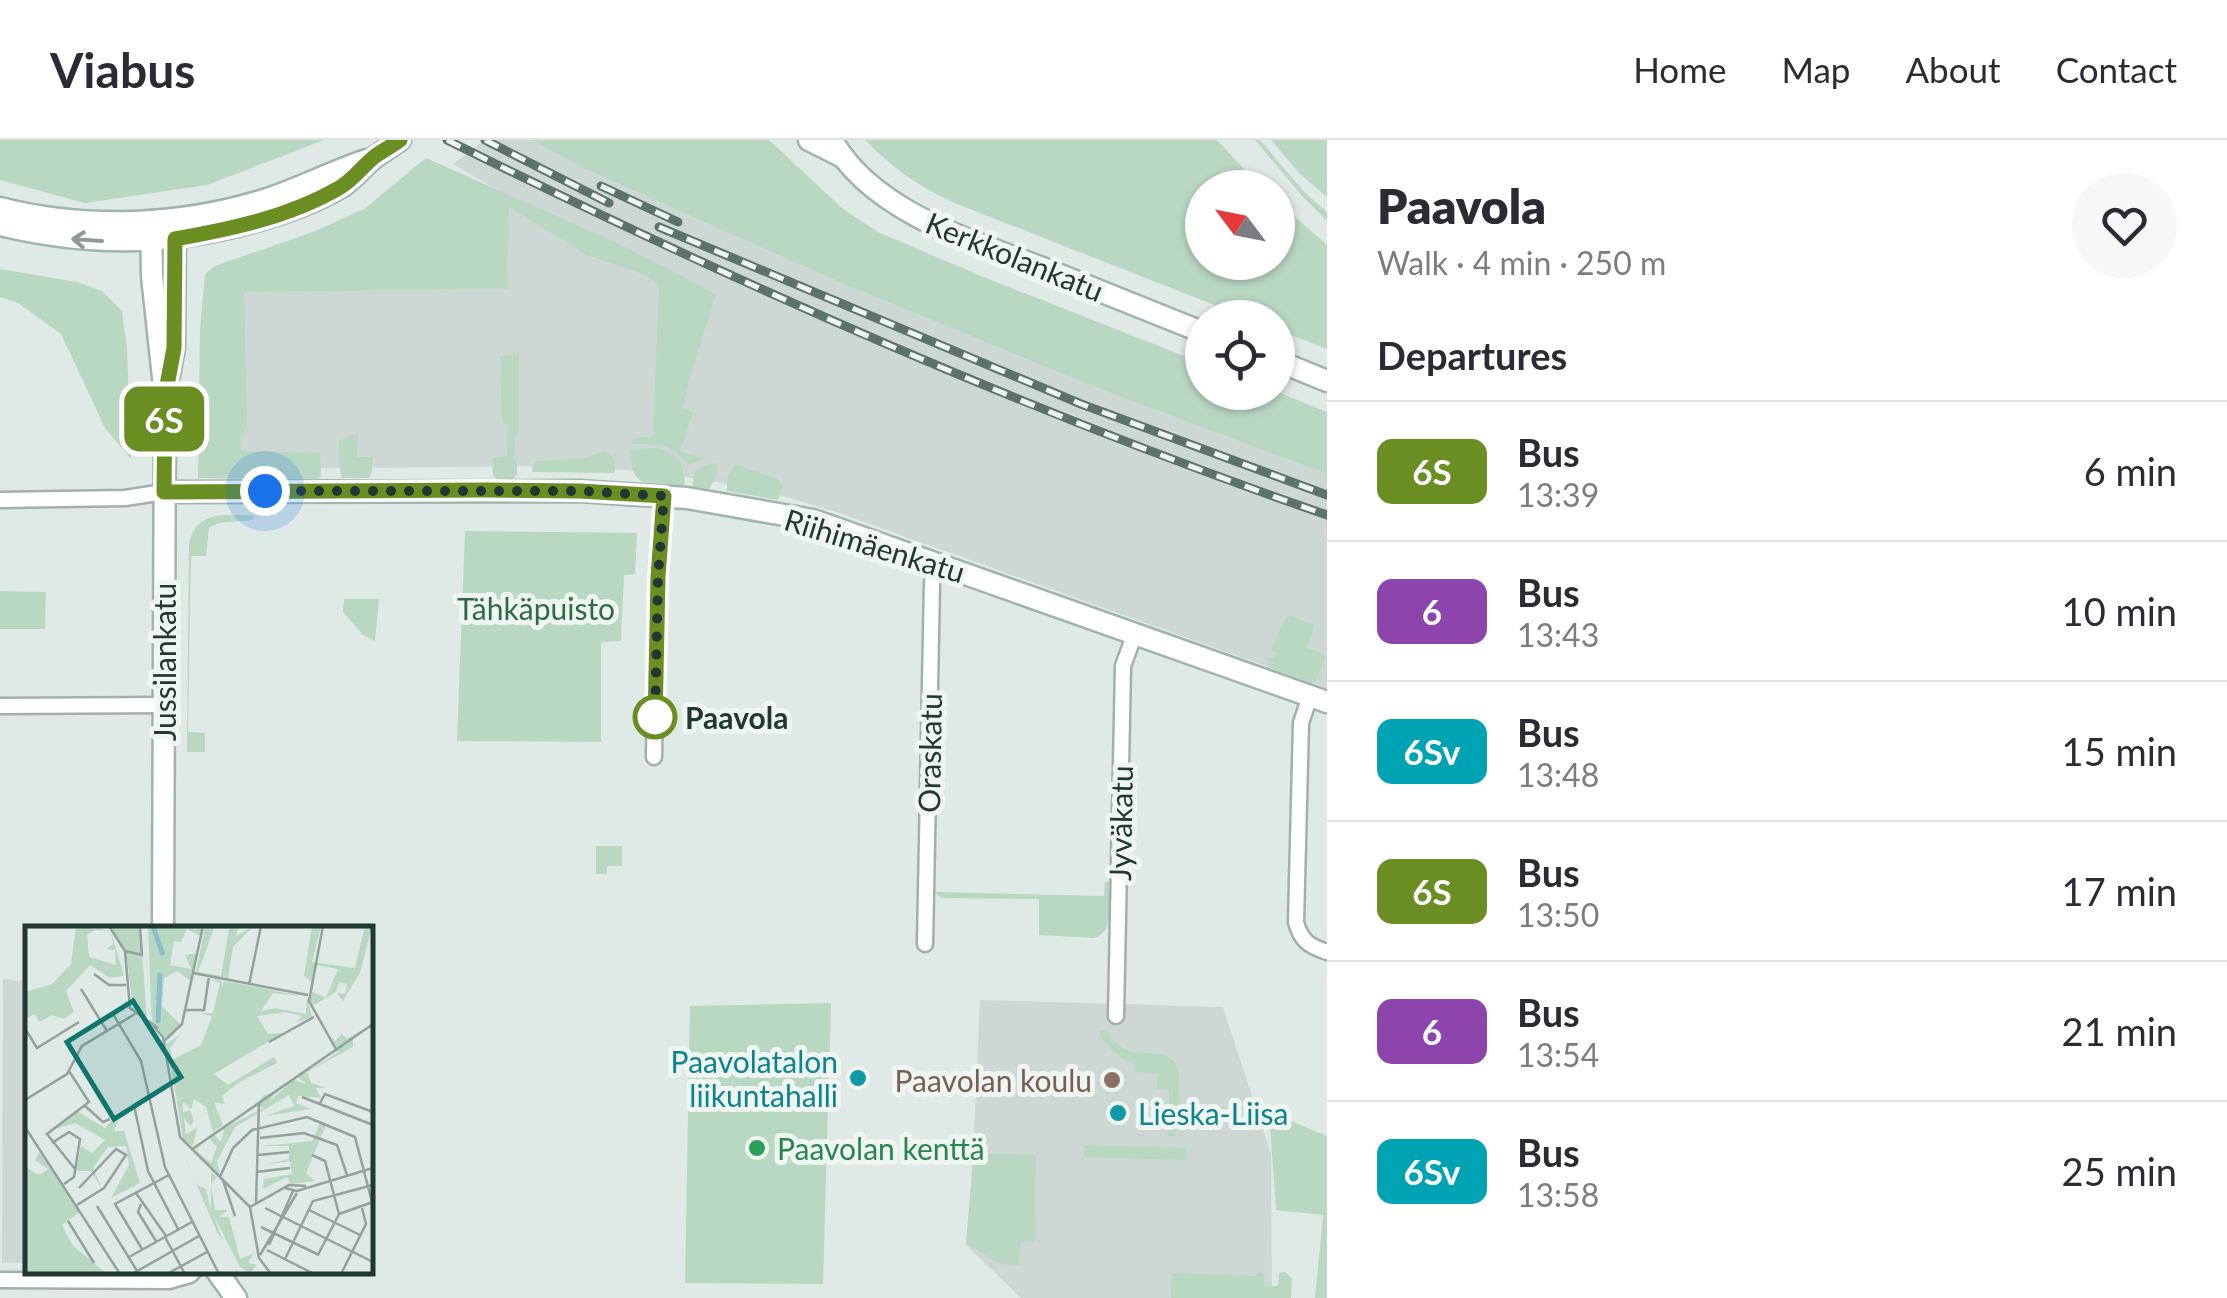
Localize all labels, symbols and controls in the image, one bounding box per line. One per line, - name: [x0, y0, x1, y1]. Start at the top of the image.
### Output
- text: Viabus: [50, 41, 195, 98]
- text: Home: [1633, 48, 1726, 90]
- text: Map: [1781, 48, 1850, 90]
- text: About: [1905, 48, 2001, 90]
- text: Contact: [2056, 48, 2177, 90]
- north arrow: [1185, 170, 1295, 280]
- map controls: [1185, 170, 1295, 410]
- button: heart: [2072, 173, 2177, 278]
- text: Paavola: [1377, 177, 1546, 234]
- street label: Kerkkolankatu: [921, 204, 1109, 308]
- one-way arrow: [71, 230, 103, 249]
- text: Walk · 4 min · 250 m: [1377, 243, 1666, 282]
- button: locate: [1185, 300, 1295, 410]
- text: Departures: [1377, 332, 1567, 378]
- line badge: 6S: [119, 386, 209, 452]
- text: 6S: [144, 398, 184, 440]
- text: Bus: [1517, 429, 1580, 475]
- text: 6 min: [2084, 448, 2177, 494]
- text: 6S: [1412, 450, 1452, 492]
- your location: [240, 466, 290, 516]
- text: 13:39: [1517, 475, 1599, 514]
- street label: Riihimäenkatu: [781, 501, 969, 589]
- text: Bus: [1517, 569, 1580, 615]
- street label: Jussilankatu: [146, 583, 182, 741]
- text: 10 min: [2062, 588, 2177, 634]
- park label: Tähkäpuisto: [457, 590, 615, 626]
- text: 6: [1422, 590, 1442, 632]
- text: 13:43: [1517, 615, 1599, 654]
- street label: Oraskatu: [910, 693, 948, 813]
- marker: Paavola: [634, 696, 676, 738]
- place label: Paavola: [685, 699, 788, 735]
- text: Bus: [1517, 709, 1580, 755]
- text: 15 min: [2062, 728, 2177, 774]
- text: 6Sv: [1403, 730, 1461, 772]
- text: 13:48: [1517, 755, 1599, 794]
- street label: Jyväkatu: [1101, 765, 1139, 881]
- text: Bus: [1517, 849, 1580, 895]
- text: 17 min: [2062, 868, 2177, 914]
- text: 6S: [1412, 870, 1452, 912]
- text: 13:50: [1517, 895, 1599, 934]
- inset map: [25, 926, 372, 1273]
- text: Bus: [1517, 989, 1580, 1035]
- text: 21 min: [2062, 1008, 2177, 1054]
- text: 6: [1422, 1010, 1442, 1052]
- text: 13:54: [1517, 1035, 1599, 1074]
- place label: Paavolatalon liikuntahalli: [671, 1043, 838, 1113]
- place label: Paavolan koulu: [895, 1062, 1092, 1098]
- marker: Paavolatalon liikuntahalli: [847, 1067, 869, 1089]
- marker: Paavolan koulu: [1101, 1069, 1123, 1091]
- place label: Lieska-Liisa: [1138, 1095, 1288, 1131]
- marker: Lieska-Liisa: [1107, 1102, 1129, 1124]
- text: Bus: [1517, 1129, 1580, 1175]
- place label: Paavolan kenttä: [777, 1130, 985, 1166]
- marker: Paavolan kenttä: [746, 1137, 768, 1159]
- text: 25 min: [2062, 1148, 2177, 1194]
- text: 6Sv: [1403, 1150, 1461, 1192]
- text: 13:58: [1517, 1175, 1599, 1214]

